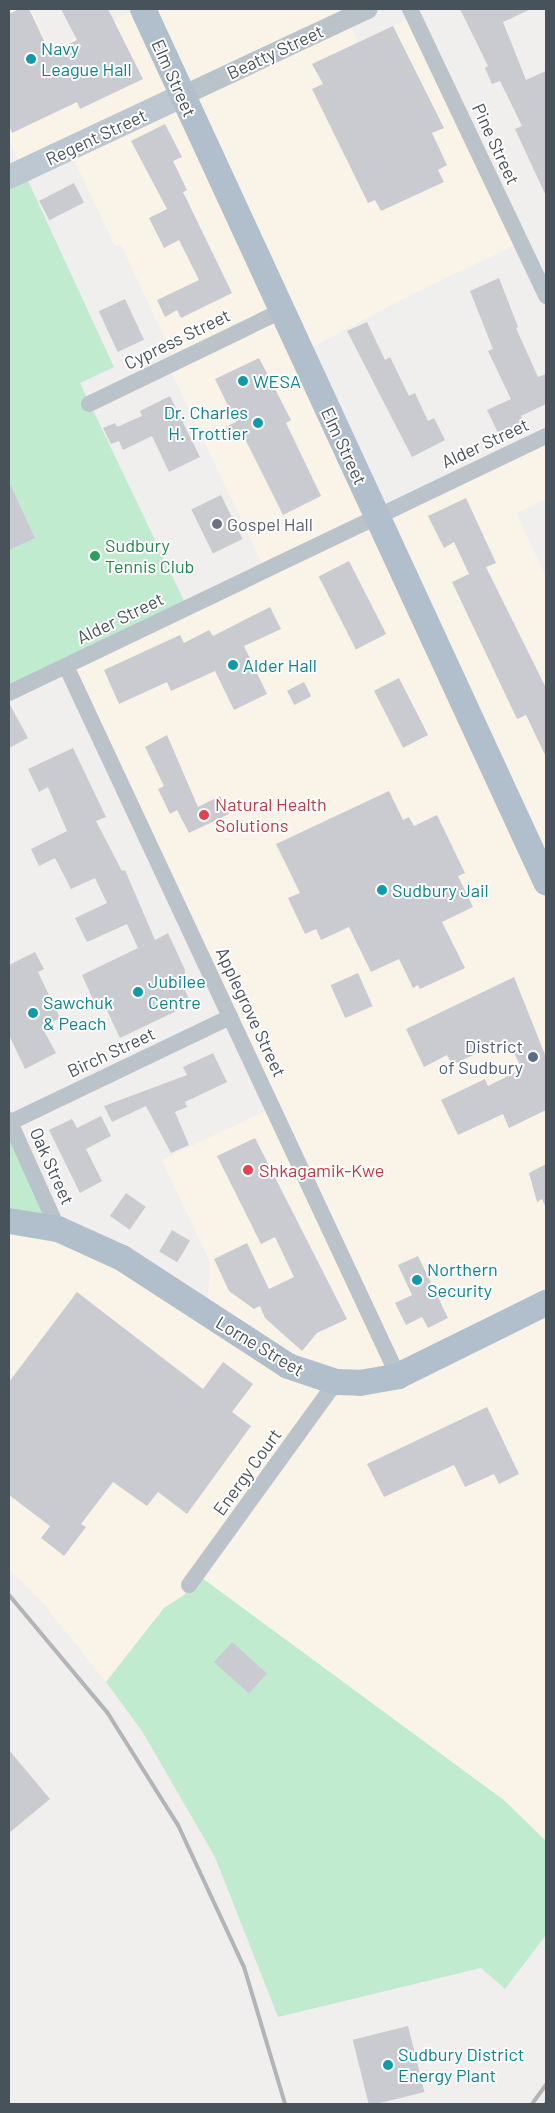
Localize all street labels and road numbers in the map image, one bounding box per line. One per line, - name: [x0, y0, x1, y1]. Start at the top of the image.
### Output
- street label: Beatty Street: [223, 20, 327, 84]
- street label: Elm Street: [147, 36, 201, 120]
- street label: Pine Street: [468, 100, 524, 188]
- street label: Regent Street: [42, 104, 150, 170]
- street label: Cypress Street: [121, 304, 233, 374]
- street label: Elm Street: [317, 404, 371, 488]
- street label: Alder Street: [438, 413, 532, 473]
- street label: Alder Street: [73, 588, 167, 648]
- street label: Applegrove Street: [211, 944, 291, 1080]
- street label: Birch Street: [64, 1022, 158, 1082]
- street label: Oak Street: [25, 1124, 79, 1208]
- street label: Lorne Street: [212, 1311, 308, 1381]
- street label: Energy Court: [208, 1425, 286, 1519]

